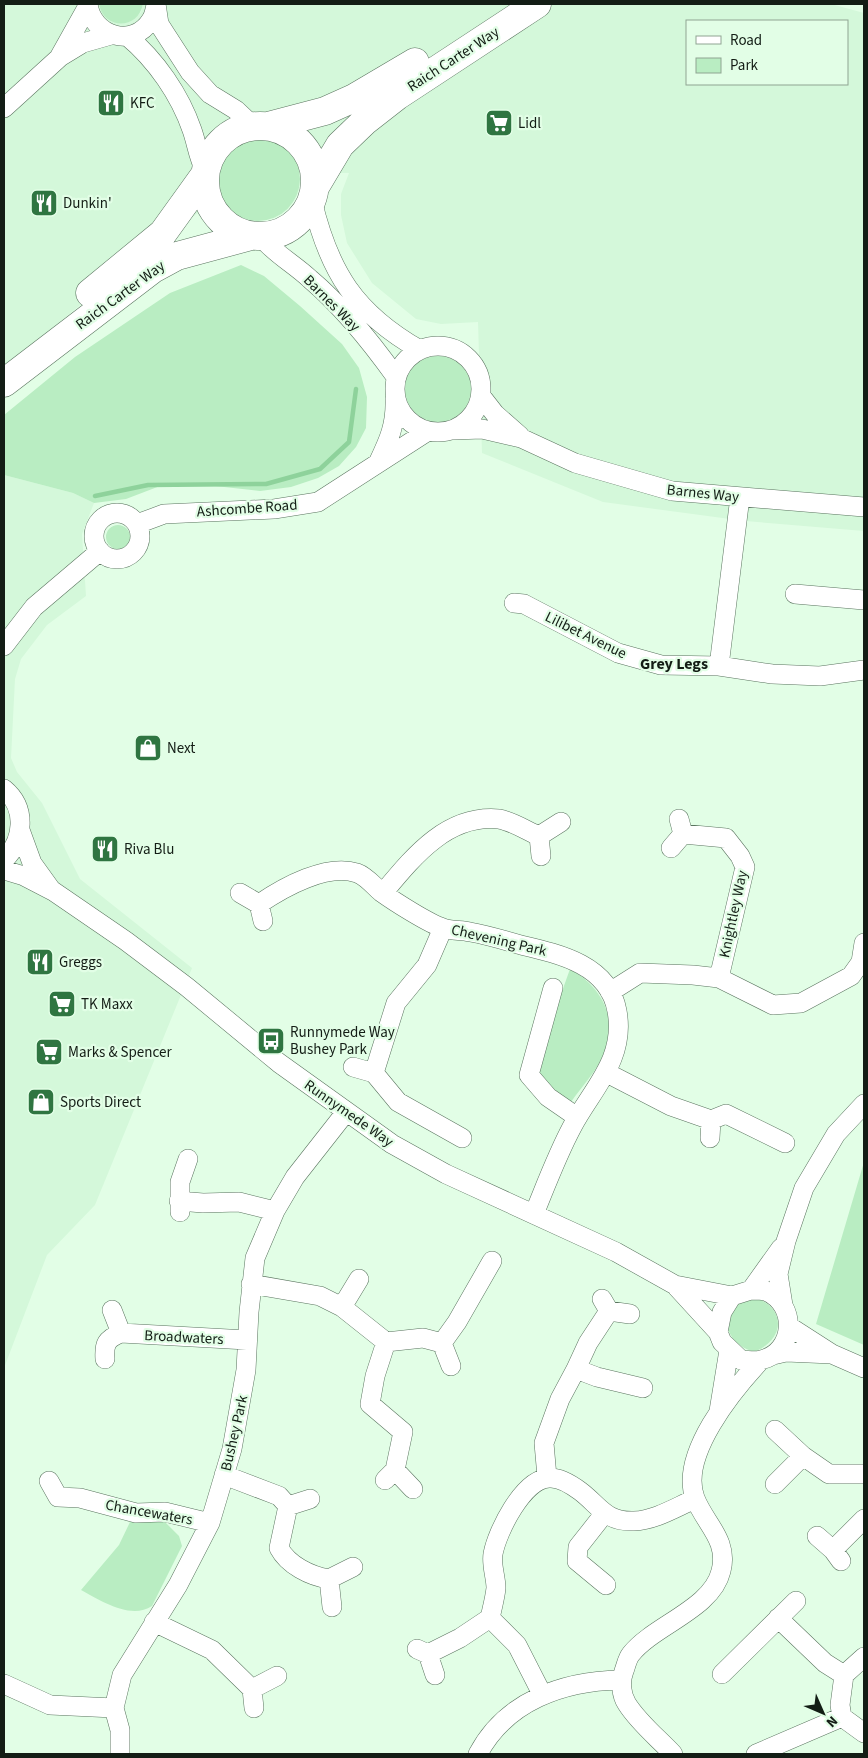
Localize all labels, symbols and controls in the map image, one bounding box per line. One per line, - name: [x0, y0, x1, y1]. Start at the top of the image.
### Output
- legend: [686, 20, 848, 85]
- street label: Raich Carter Way: [403, 22, 503, 97]
- text: Road: [730, 30, 762, 51]
- text: Park: [730, 55, 759, 76]
- restaurant icon: KFC: [96, 88, 126, 118]
- place label: KFC: [130, 93, 155, 114]
- supermarket icon: Lidl: [484, 108, 514, 138]
- place label: Lidl: [518, 113, 541, 134]
- restaurant icon: Dunkin': [29, 188, 59, 218]
- place label: Dunkin': [63, 193, 112, 214]
- street label: Raich Carter Way: [71, 256, 169, 335]
- street label: Barnes Way: [299, 270, 365, 336]
- street label: Barnes Way: [666, 479, 740, 508]
- street label: Ashcombe Road: [196, 495, 298, 522]
- street label: Lilibet Avenue: [541, 607, 630, 664]
- district label: Grey Legs: [640, 653, 708, 675]
- shop icon: Next: [133, 733, 163, 763]
- place label: Next: [167, 738, 195, 759]
- restaurant icon: Riva Blu: [90, 834, 120, 864]
- place label: Riva Blu: [124, 839, 174, 860]
- street label: Knightley Way: [714, 868, 753, 960]
- street label: Chevening Park: [449, 919, 549, 962]
- restaurant icon: Greggs: [25, 947, 55, 977]
- place label: Greggs: [59, 952, 102, 973]
- supermarket icon: TK Maxx: [47, 989, 77, 1019]
- place label: TK Maxx: [81, 994, 133, 1015]
- place label: Runnymede Way Bushey Park: [290, 1022, 395, 1060]
- bus stop icon: Runnymede Way Bushey Park: [256, 1026, 286, 1056]
- supermarket icon: Marks & Spencer: [34, 1037, 64, 1067]
- place label: Marks & Spencer: [68, 1042, 172, 1063]
- street label: Runnymede Way: [300, 1075, 398, 1152]
- shop icon: Sports Direct: [26, 1087, 56, 1117]
- place label: Sports Direct: [60, 1092, 141, 1113]
- street label: Broadwaters: [144, 1325, 224, 1350]
- street label: Bushey Park: [216, 1393, 254, 1473]
- street label: Chancewaters: [104, 1494, 194, 1530]
- north arrow: [798, 1688, 848, 1738]
- text: N: [821, 1711, 842, 1732]

